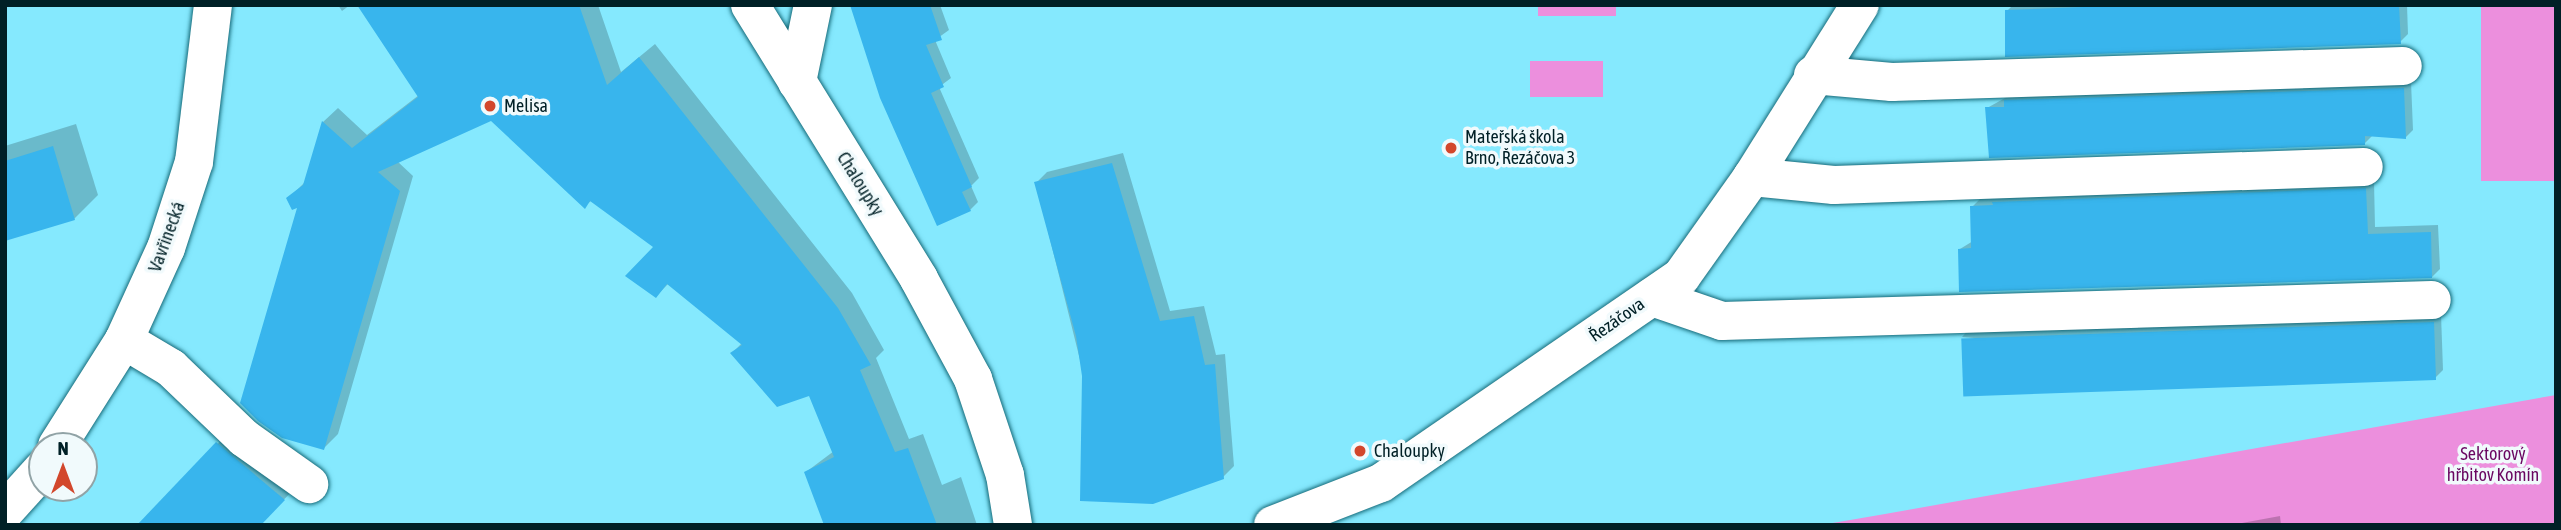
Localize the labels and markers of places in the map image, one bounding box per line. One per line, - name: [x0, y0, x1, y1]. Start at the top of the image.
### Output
- place label: Melisa: [504, 95, 548, 117]
- marker: Melisa: [482, 98, 498, 114]
- place label: Mateřská škola Brno, Řezáčova 3: [1465, 127, 1575, 170]
- marker: Mateřská škola Brno, Řezáčova 3: [1443, 140, 1459, 156]
- place label: Chaloupky: [1374, 440, 1445, 462]
- marker: Chaloupky: [1352, 443, 1368, 459]

